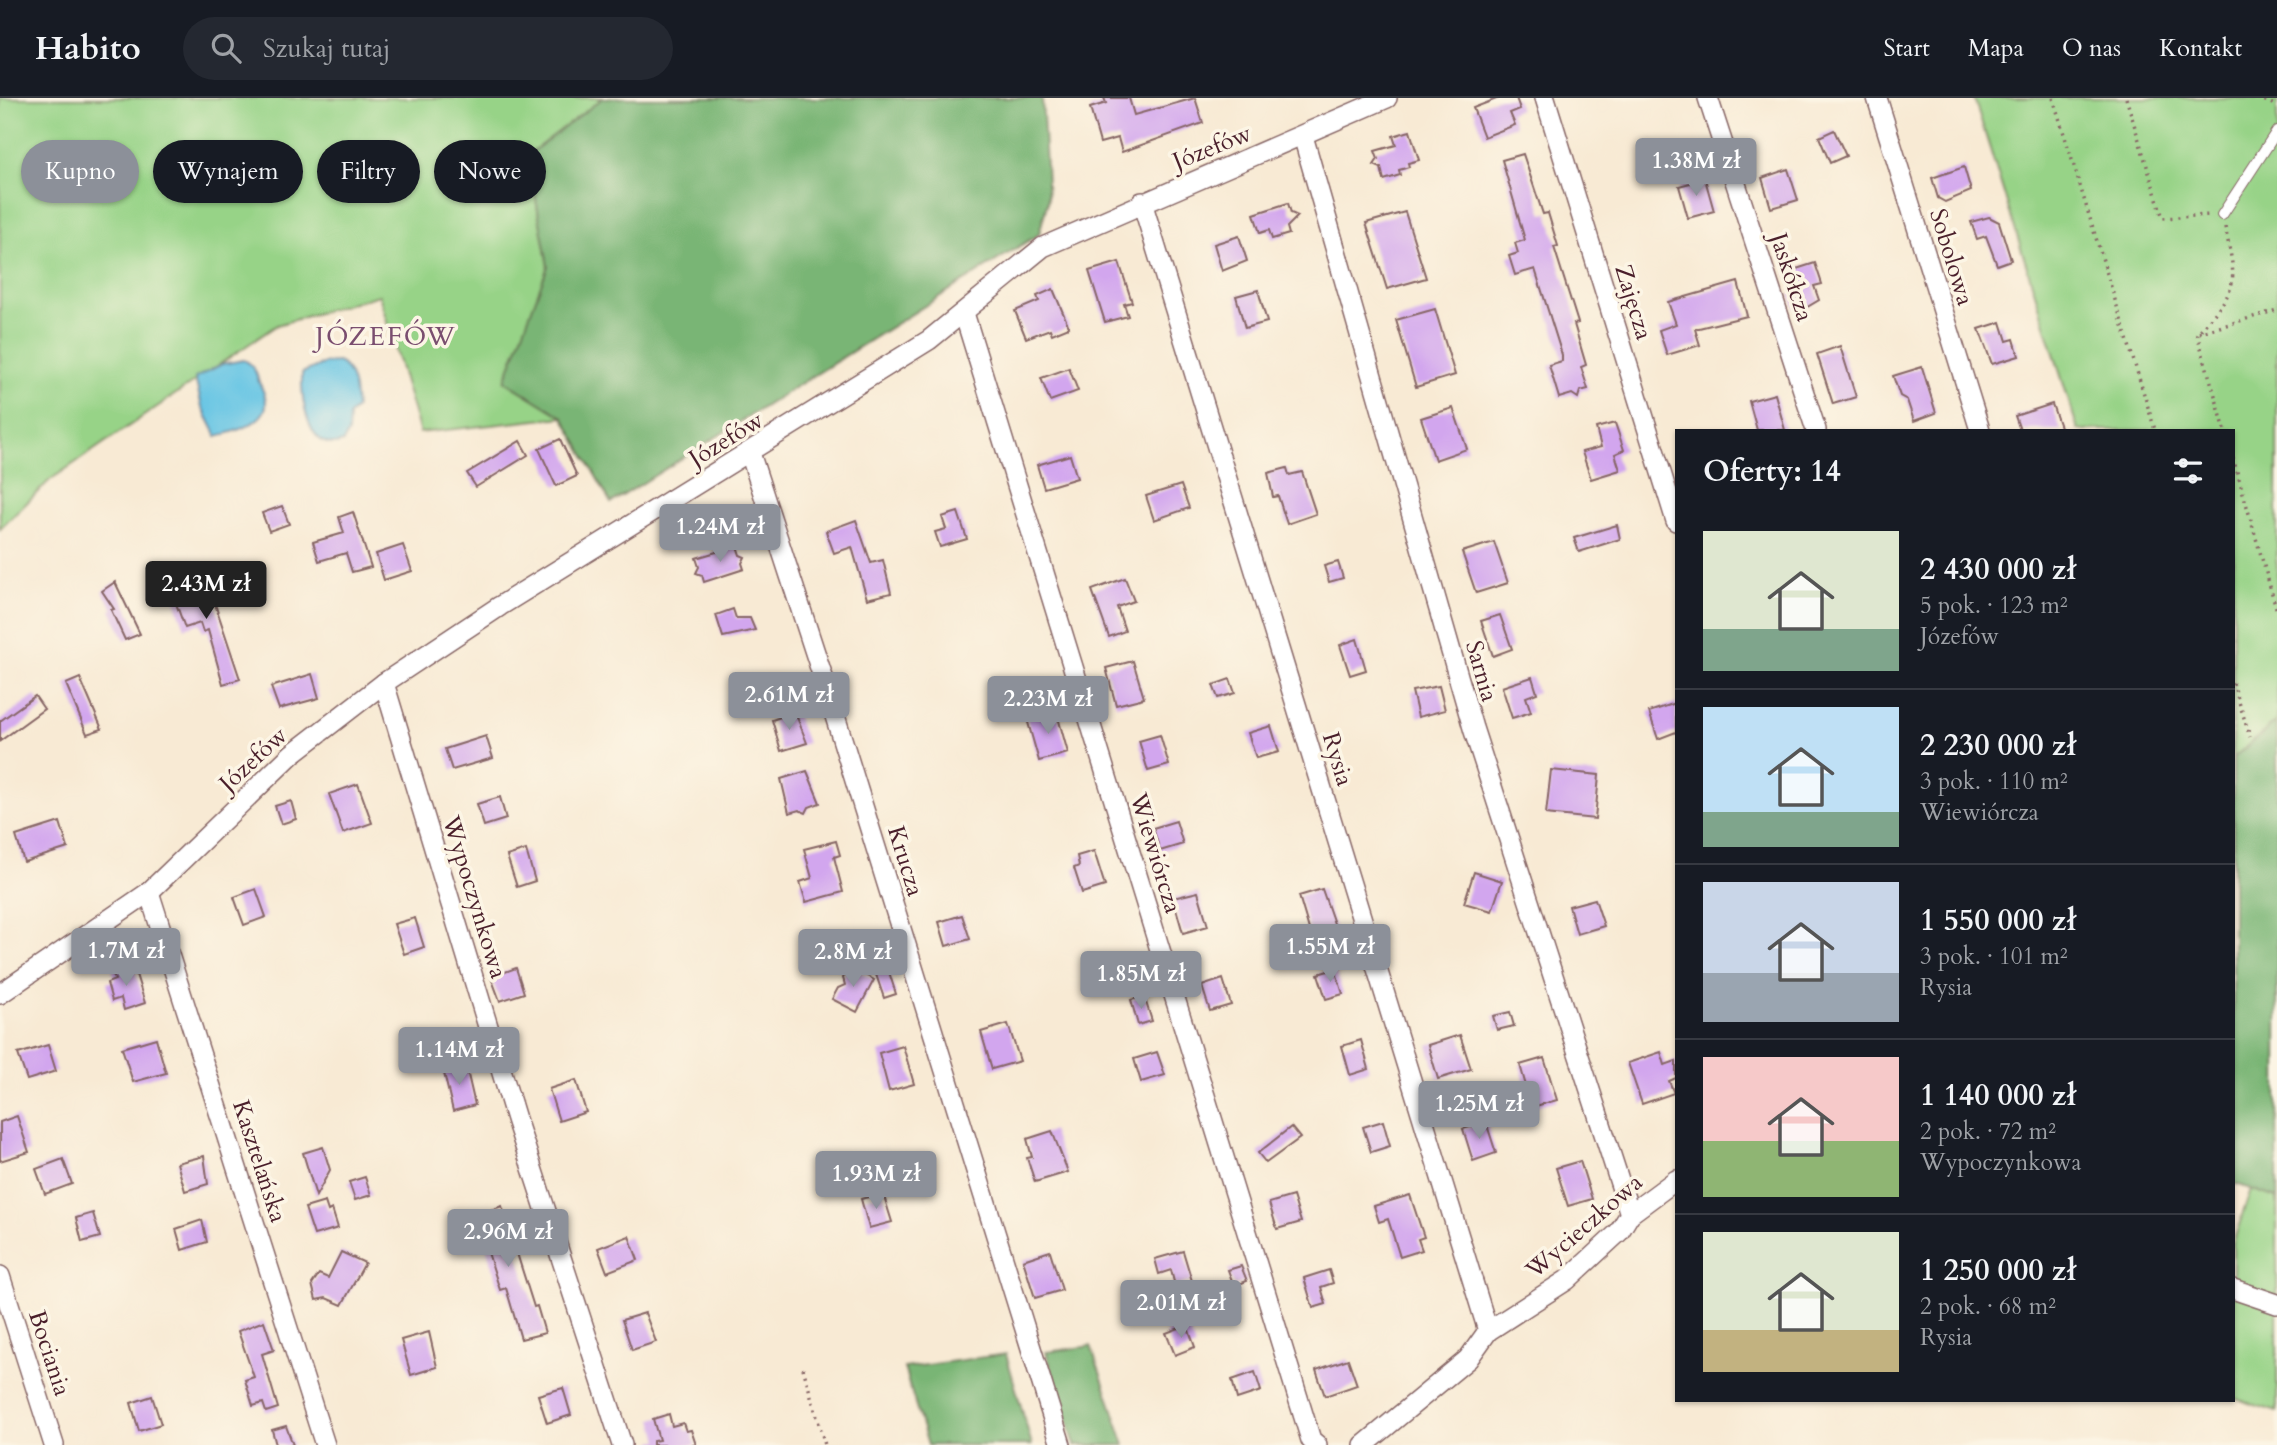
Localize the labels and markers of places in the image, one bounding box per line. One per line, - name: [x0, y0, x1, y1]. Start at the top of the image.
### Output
- pin: 1.38M zł: [1624, 139, 1768, 198]
- pin: 1.24M zł: [648, 504, 792, 564]
- pin: 2.43M zł: [134, 561, 278, 621]
- pin: 2.61M zł: [717, 672, 861, 732]
- pin: 2.23M zł: [976, 676, 1120, 736]
- pin: 1.55M zł: [1258, 924, 1402, 984]
- pin: 1.7M zł: [61, 928, 191, 988]
- pin: 2.8M zł: [788, 930, 918, 989]
- pin: 1.85M zł: [1069, 951, 1213, 1011]
- pin: 1.14M zł: [387, 1028, 531, 1087]
- pin: 1.25M zł: [1407, 1082, 1551, 1141]
- pin: 1.93M zł: [804, 1152, 948, 1211]
- pin: 2.96M zł: [436, 1210, 580, 1269]
- pin: 2.01M zł: [1109, 1280, 1253, 1340]

